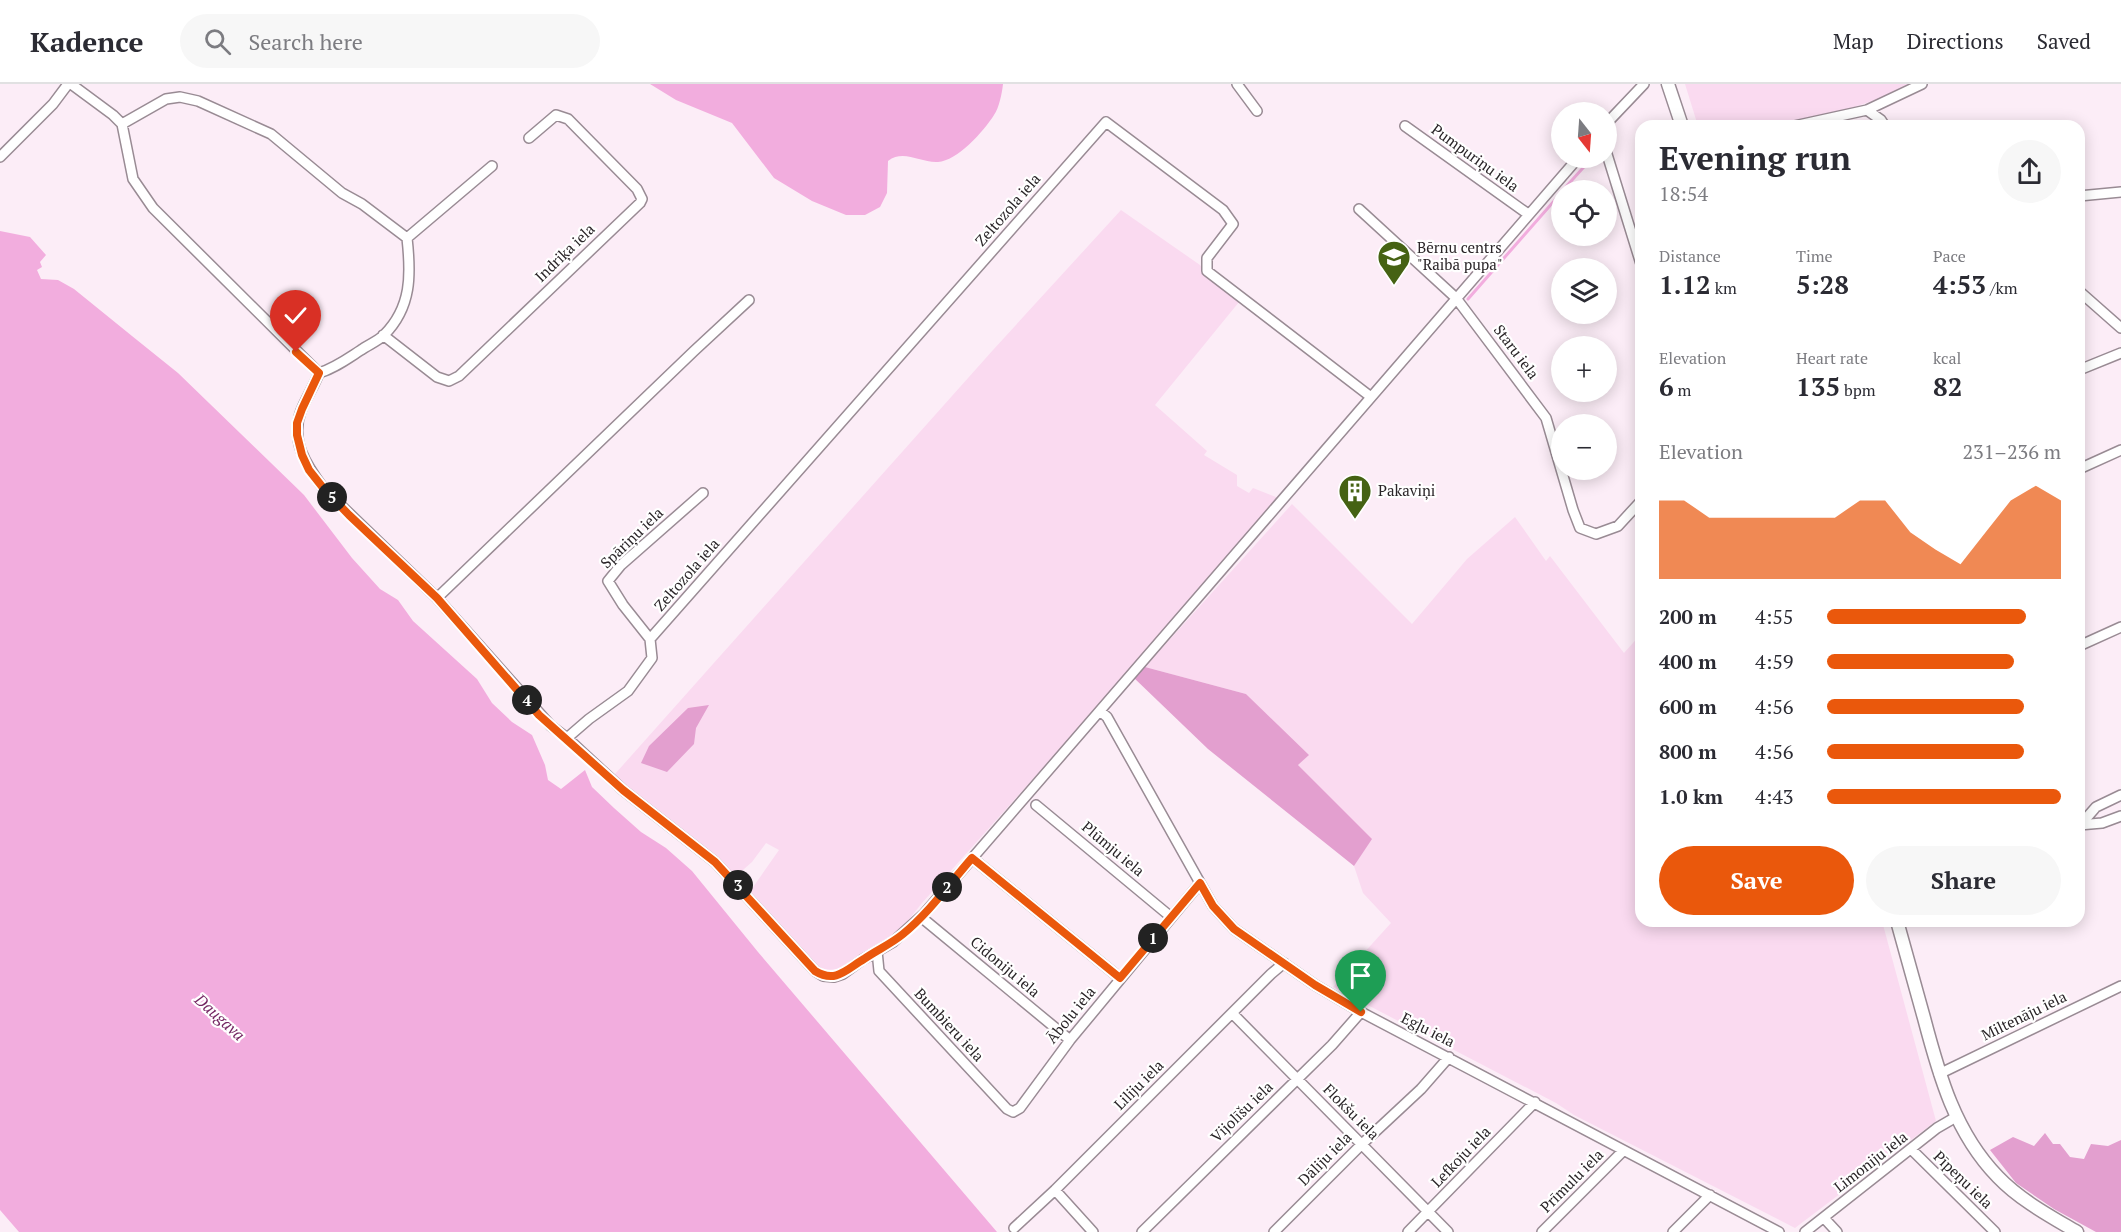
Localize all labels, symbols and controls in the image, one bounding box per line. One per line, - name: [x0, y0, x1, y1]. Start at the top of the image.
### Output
- search box: [180, 14, 600, 68]
- text: Kadence: [30, 23, 144, 60]
- icon: search: [201, 25, 234, 58]
- text: Search here: [249, 27, 363, 56]
- text: Map: [1833, 27, 1874, 55]
- text: Directions: [1907, 27, 2004, 55]
- text: Saved: [2037, 27, 2091, 55]
- north arrow: [1551, 102, 1617, 168]
- map controls: [1551, 102, 1617, 480]
- street label: Pumpuriņu iela: [1428, 119, 1524, 196]
- text: Evening run: [1659, 136, 1851, 179]
- button: share: [1998, 140, 2061, 203]
- street label: Zeltozola iela: [970, 169, 1045, 250]
- button: locate: [1551, 180, 1617, 246]
- text: 18:54: [1659, 180, 1708, 207]
- street label: Indriķa iela: [530, 218, 599, 286]
- place label: Bērnu centrs "Raibā pupa": [1417, 237, 1503, 274]
- school or university icon: Bērnu centrs "Raibā pupa": [1376, 239, 1412, 286]
- text: Distance: [1659, 245, 1721, 267]
- text: Time: [1796, 245, 1833, 267]
- text: Pace: [1933, 245, 1966, 267]
- button: layers: [1551, 258, 1617, 324]
- text: 1.12: [1659, 267, 1711, 301]
- text: 5:28: [1796, 267, 1849, 301]
- text: 4:53: [1933, 267, 1986, 301]
- text: km: [1711, 277, 1737, 299]
- text: /km: [1986, 277, 2017, 299]
- pin: [270, 290, 321, 352]
- icon: check: [279, 299, 312, 332]
- street label: Staru iela: [1490, 320, 1544, 383]
- button: +: [1551, 336, 1617, 402]
- text: Elevation: [1659, 347, 1726, 369]
- text: Heart rate: [1796, 347, 1868, 369]
- text: kcal: [1933, 347, 1961, 369]
- text: 6: [1659, 369, 1674, 403]
- text: 135: [1796, 369, 1840, 403]
- text: 82: [1933, 369, 1962, 403]
- text: m: [1674, 379, 1691, 401]
- text: bpm: [1840, 379, 1876, 401]
- button: −: [1551, 414, 1617, 480]
- text: Elevation: [1659, 438, 1743, 465]
- text: 231–236 m: [1962, 438, 2061, 465]
- building icon: Pakaviņi: [1337, 473, 1373, 520]
- place label: Pakaviņi: [1378, 480, 1435, 500]
- pin: 5: [317, 482, 347, 512]
- text: 5: [327, 486, 337, 508]
- street label: Spāriņu iela: [596, 502, 667, 572]
- street label: Zeltozola iela: [649, 534, 724, 615]
- text: 200 m: [1659, 603, 1717, 630]
- text: 4:55: [1755, 603, 1794, 630]
- text: 400 m: [1659, 648, 1717, 675]
- text: 4:59: [1755, 648, 1794, 675]
- pin: 4: [512, 685, 542, 715]
- text: 4: [522, 689, 532, 711]
- text: 600 m: [1659, 693, 1717, 720]
- text: 4:56: [1755, 693, 1794, 720]
- text: 800 m: [1659, 738, 1717, 765]
- text: 4:56: [1755, 738, 1794, 765]
- text: 1.0 km: [1659, 783, 1723, 810]
- text: 4:43: [1755, 783, 1794, 810]
- street label: Plūmju iela: [1078, 816, 1149, 881]
- button: Save: [1659, 846, 1854, 915]
- button: Share: [1866, 846, 2061, 915]
- pin: 3: [723, 870, 753, 900]
- pin: 2: [932, 872, 962, 902]
- text: 3: [733, 874, 743, 896]
- text: 2: [942, 876, 952, 898]
- pin: 1: [1138, 923, 1168, 953]
- text: 1: [1148, 927, 1158, 949]
- street label: Cidoniju iela: [967, 931, 1045, 1001]
- pin: [1335, 950, 1386, 1012]
- icon: arrive: [1344, 959, 1377, 992]
- street label: Ābolu iela: [1041, 981, 1100, 1047]
- street label: Bumbieru iela: [911, 983, 989, 1066]
- street label: Miltenāju iela: [1978, 986, 2070, 1044]
- water label: Daugava: [189, 988, 250, 1045]
- street label: Egļu iela: [1398, 1007, 1459, 1051]
- street label: Liliju iela: [1109, 1055, 1168, 1113]
- street label: Vijolīšu iela: [1206, 1076, 1277, 1146]
- street label: Flokšu iela: [1319, 1079, 1384, 1144]
- street label: Lefkoju iela: [1426, 1121, 1495, 1191]
- street label: Limoniju iela: [1829, 1126, 1912, 1196]
- street label: Dāliju iela: [1293, 1127, 1356, 1189]
- street label: Prīmulu iela: [1535, 1144, 1608, 1216]
- street label: Pīpeņu iela: [1930, 1146, 1998, 1213]

